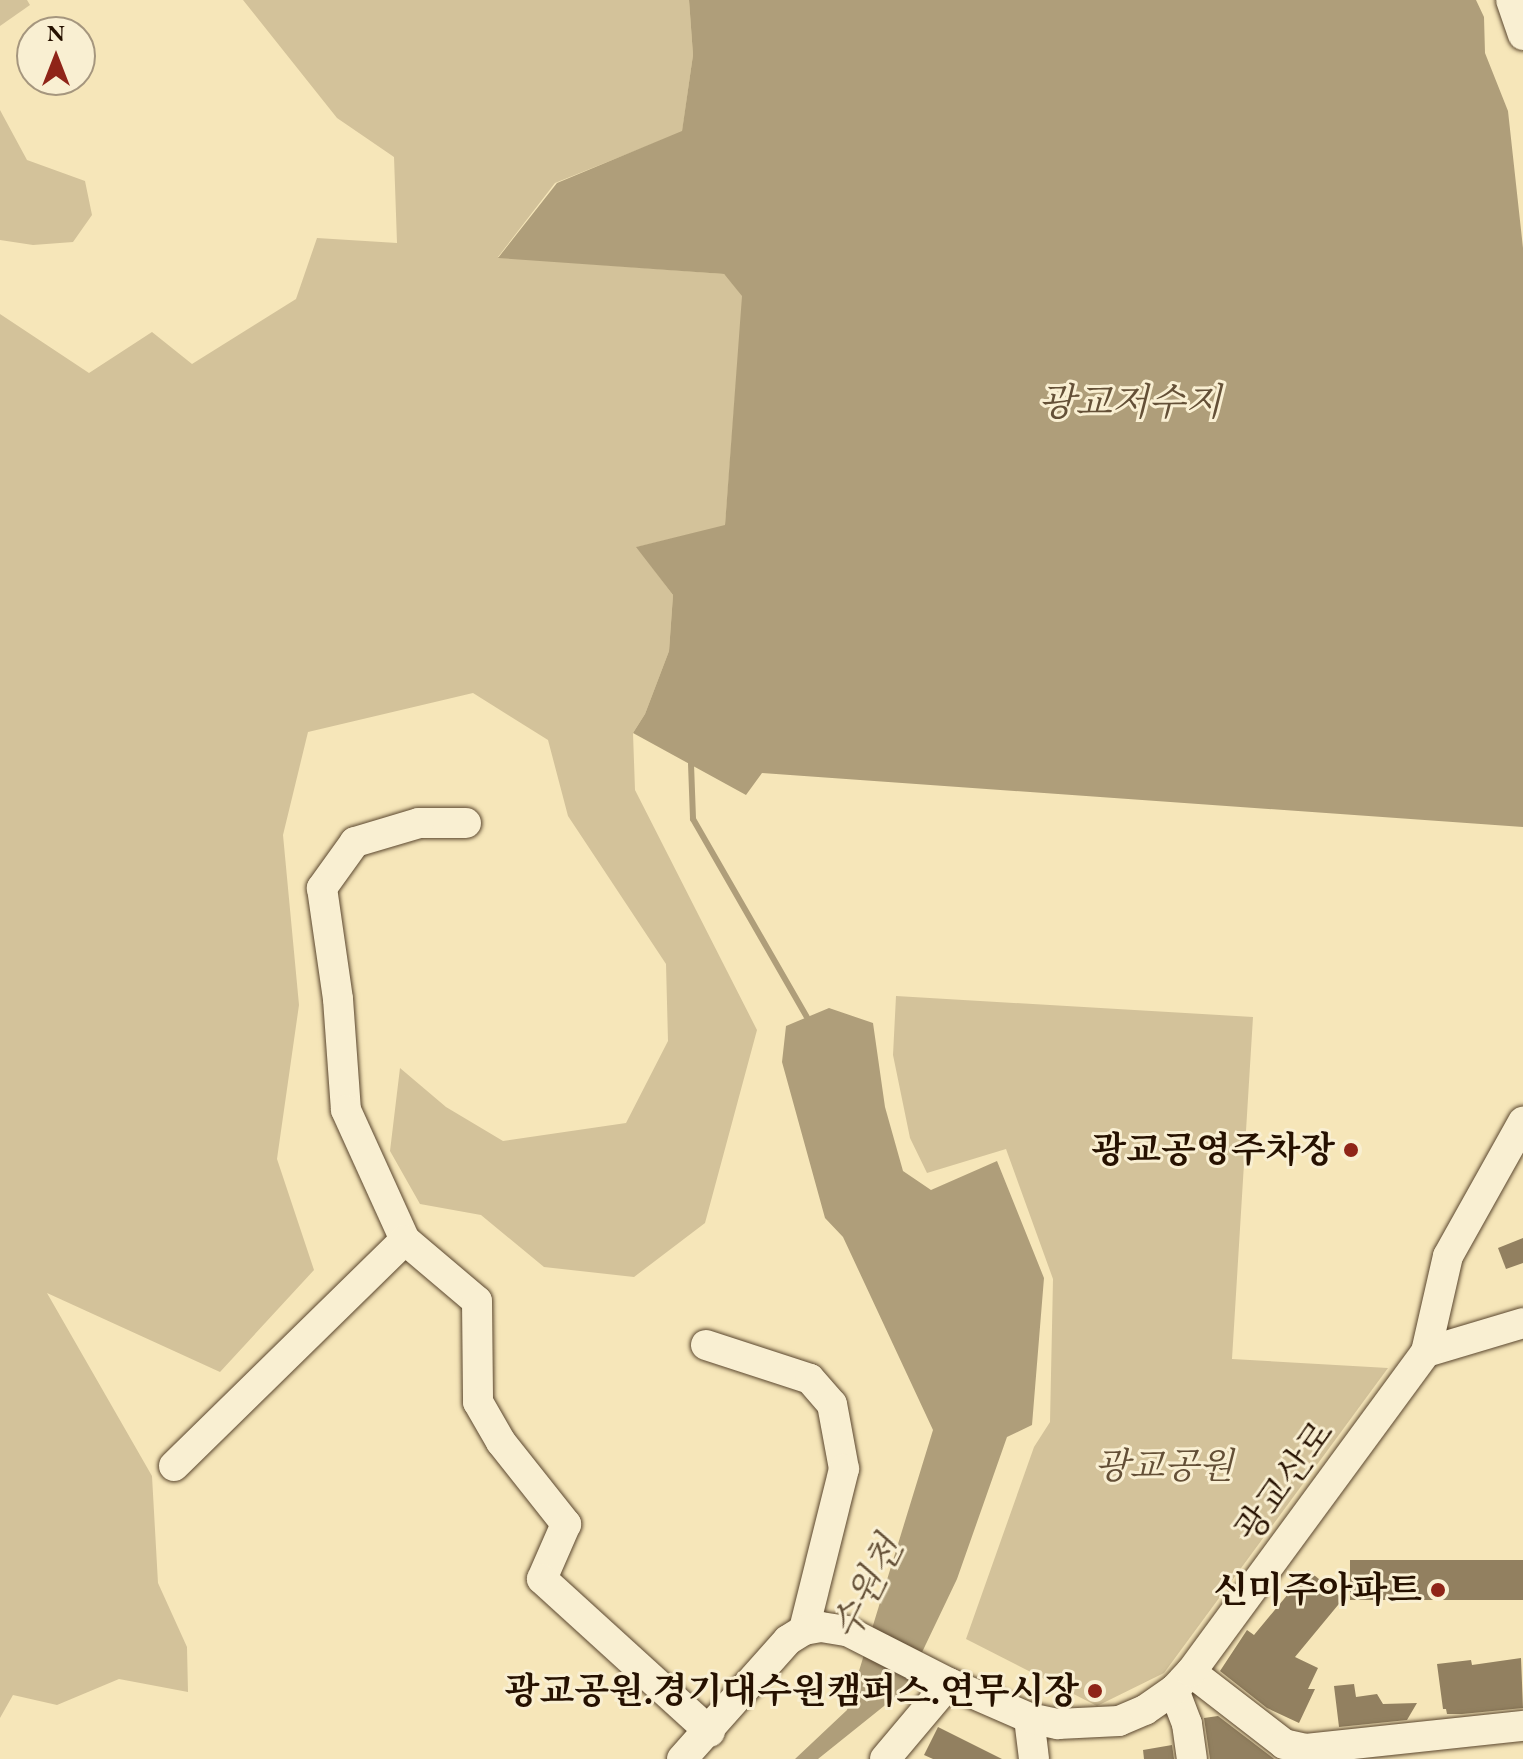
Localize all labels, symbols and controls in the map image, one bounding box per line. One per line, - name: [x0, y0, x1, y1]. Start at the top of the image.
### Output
- north arrow: [16, 16, 96, 96]
- text: N: [47, 19, 65, 48]
- water label: 광교저수지: [1038, 379, 1222, 425]
- place label: 광교공영주차장: [1092, 1128, 1335, 1172]
- marker: 광교공영주차장: [1342, 1141, 1360, 1159]
- street label: 광교산로: [1226, 1412, 1342, 1550]
- park label: 광교공원: [1094, 1444, 1234, 1488]
- water label: 수원천: [822, 1529, 912, 1647]
- place label: 신미주아파트: [1213, 1568, 1422, 1612]
- marker: 신미주아파트: [1429, 1581, 1447, 1599]
- place label: 광교공원.경기대수원캠퍼스.연무시장: [505, 1669, 1079, 1713]
- marker: 광교공원.경기대수원캠퍼스.연무시장: [1086, 1682, 1104, 1700]

